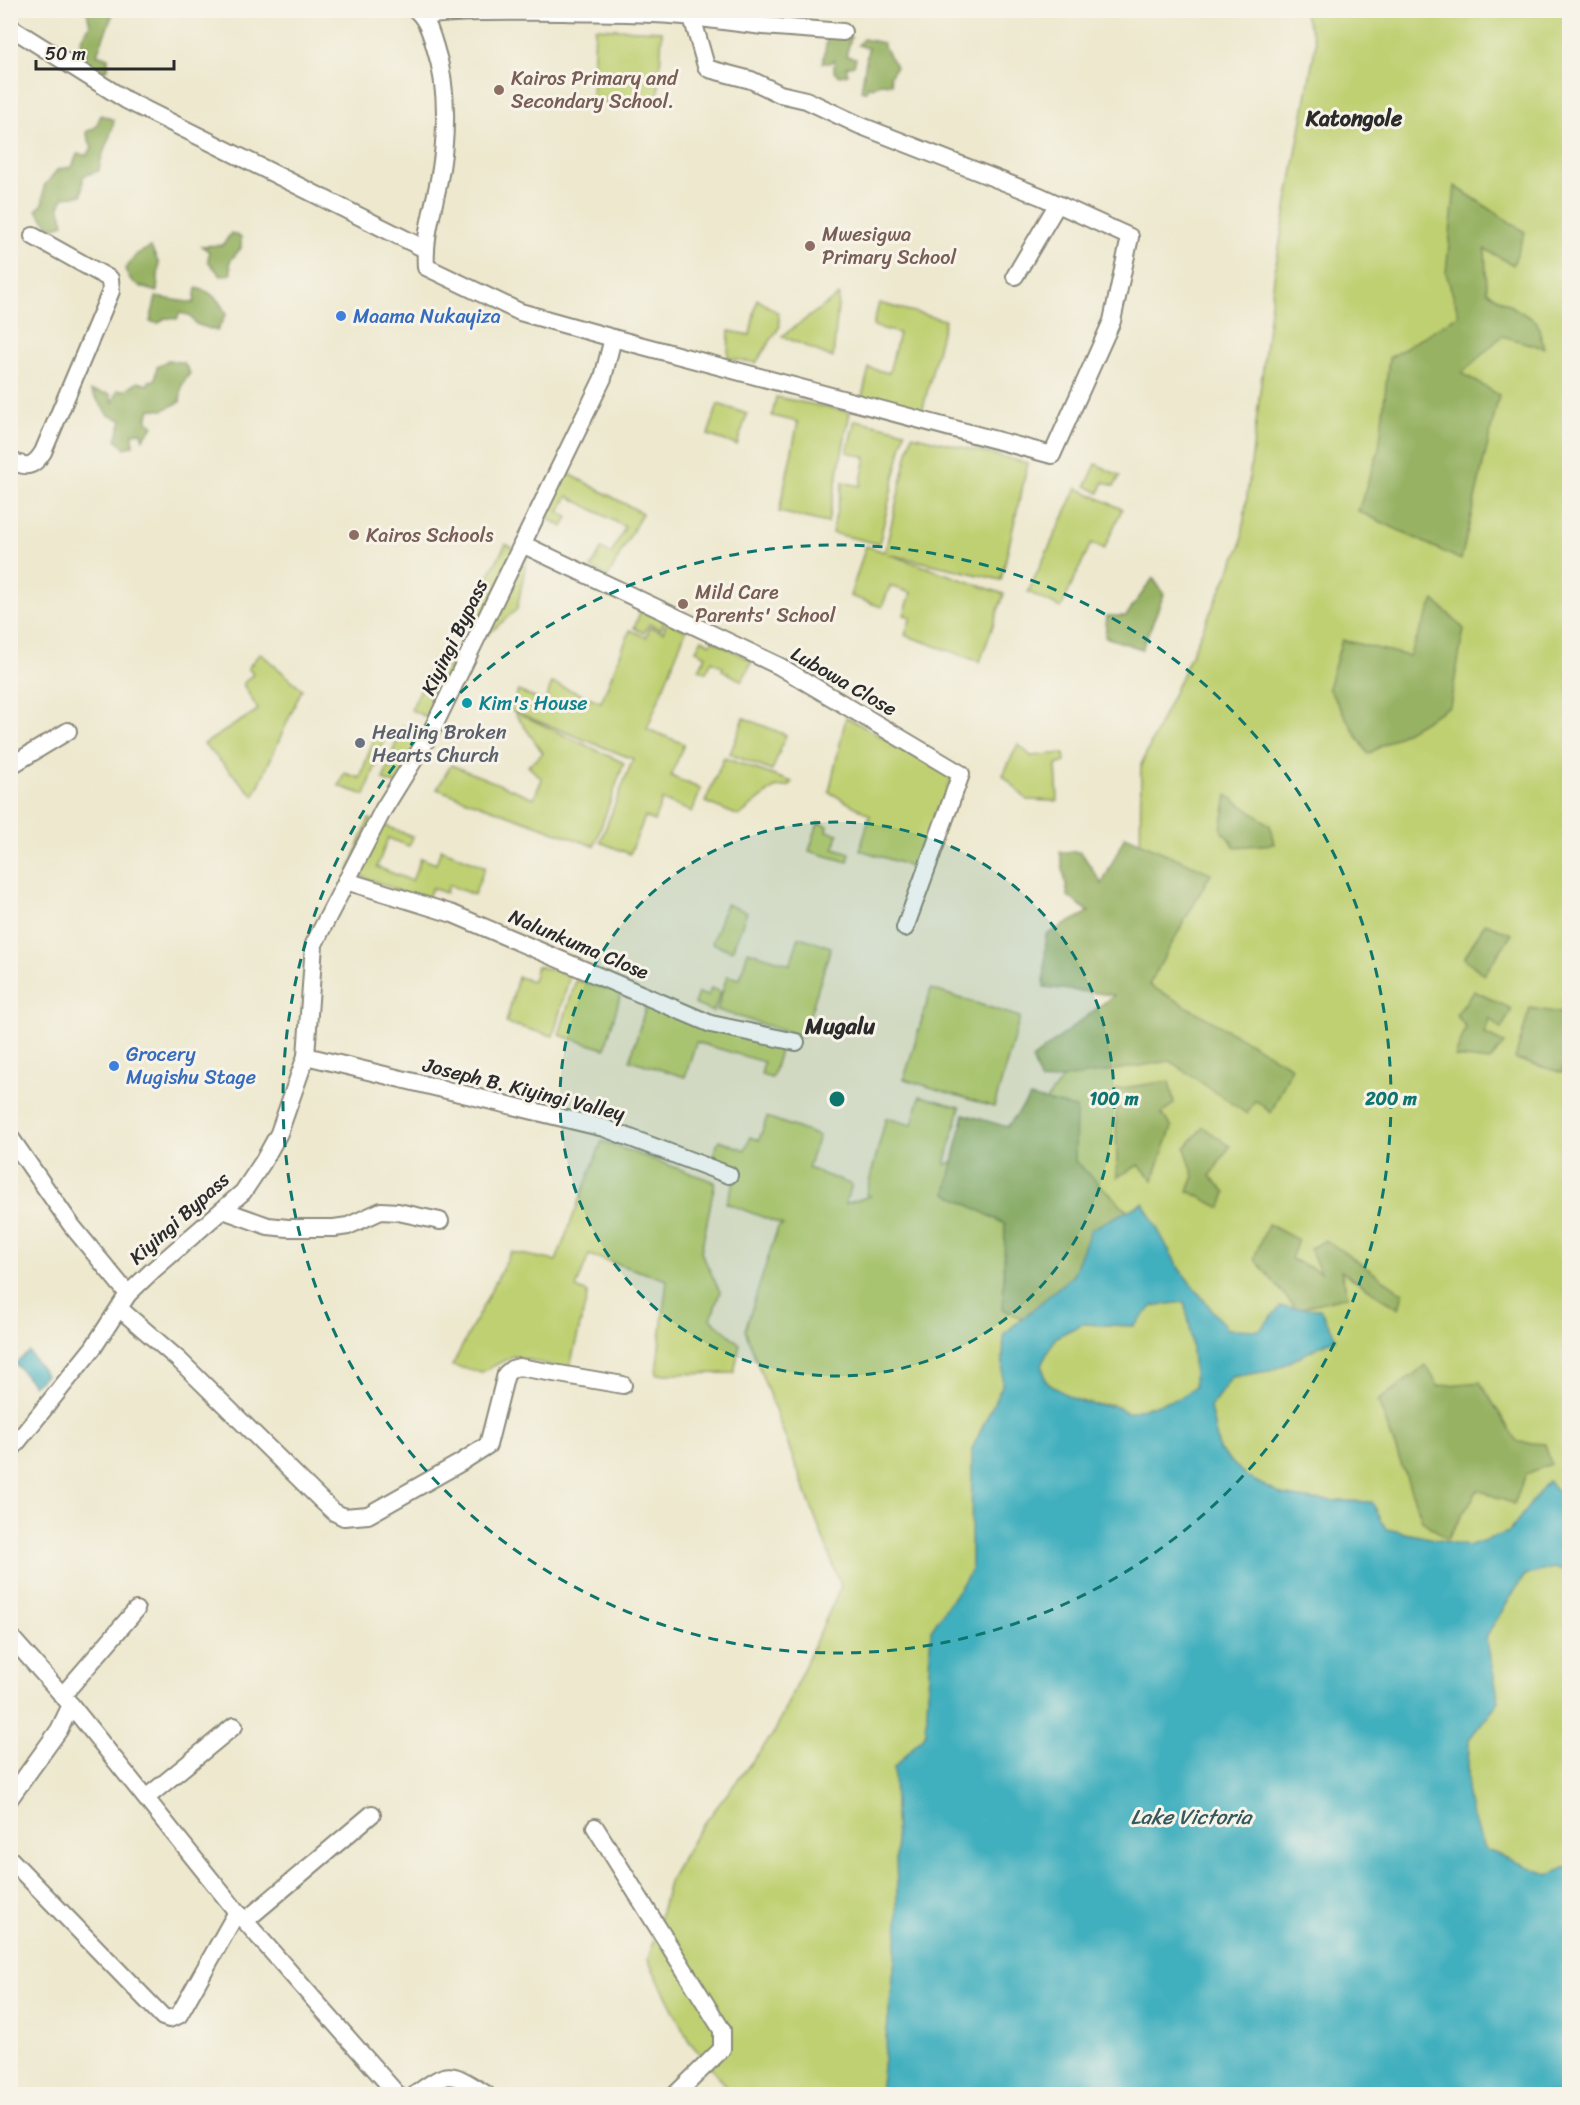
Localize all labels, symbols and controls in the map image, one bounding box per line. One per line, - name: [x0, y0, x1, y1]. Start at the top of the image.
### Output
- scale bar: [36, 33, 174, 71]
- text: 50 m: [45, 38, 86, 70]
- place label: Kairos Primary and Secondary School.: [511, 61, 679, 119]
- marker: Kairos Primary and Secondary School.: [492, 83, 506, 97]
- district label: Katongole: [1305, 99, 1403, 138]
- place label: Mwesigwa Primary School: [822, 217, 957, 275]
- marker: Mwesigwa Primary School: [803, 239, 817, 253]
- place label: Maama Nukayiza: [353, 299, 501, 334]
- marker: Maama Nukayiza: [334, 309, 348, 323]
- place label: Kairos Schools: [366, 518, 494, 553]
- marker: Kairos Schools: [347, 528, 361, 542]
- street label: Kiyingi Bypass: [411, 572, 498, 702]
- place label: Mild Care Parents' School: [695, 575, 837, 633]
- marker: Mild Care Parents' School: [676, 597, 690, 611]
- street label: Lubowa Close: [784, 637, 904, 726]
- place label: Kim's House: [479, 686, 587, 721]
- marker: Kim's House: [460, 696, 474, 710]
- place label: Healing Broken Hearts Church: [372, 715, 507, 773]
- marker: Healing Broken Hearts Church: [353, 736, 367, 750]
- street label: Nalunkuma Close: [503, 899, 655, 990]
- district label: Mugalu: [804, 1007, 875, 1046]
- place label: Grocery Mugishu Stage: [126, 1037, 256, 1095]
- street label: Joseph B. Kiyingi Valley: [418, 1047, 629, 1132]
- marker: Grocery Mugishu Stage: [107, 1059, 121, 1073]
- text: 100 m: [1090, 1083, 1139, 1115]
- text: 200 m: [1364, 1083, 1417, 1115]
- centre of rings: [827, 1089, 847, 1109]
- street label: Kiyingi Bypass: [121, 1163, 239, 1274]
- water label: Lake Victoria: [1131, 1798, 1254, 1836]

